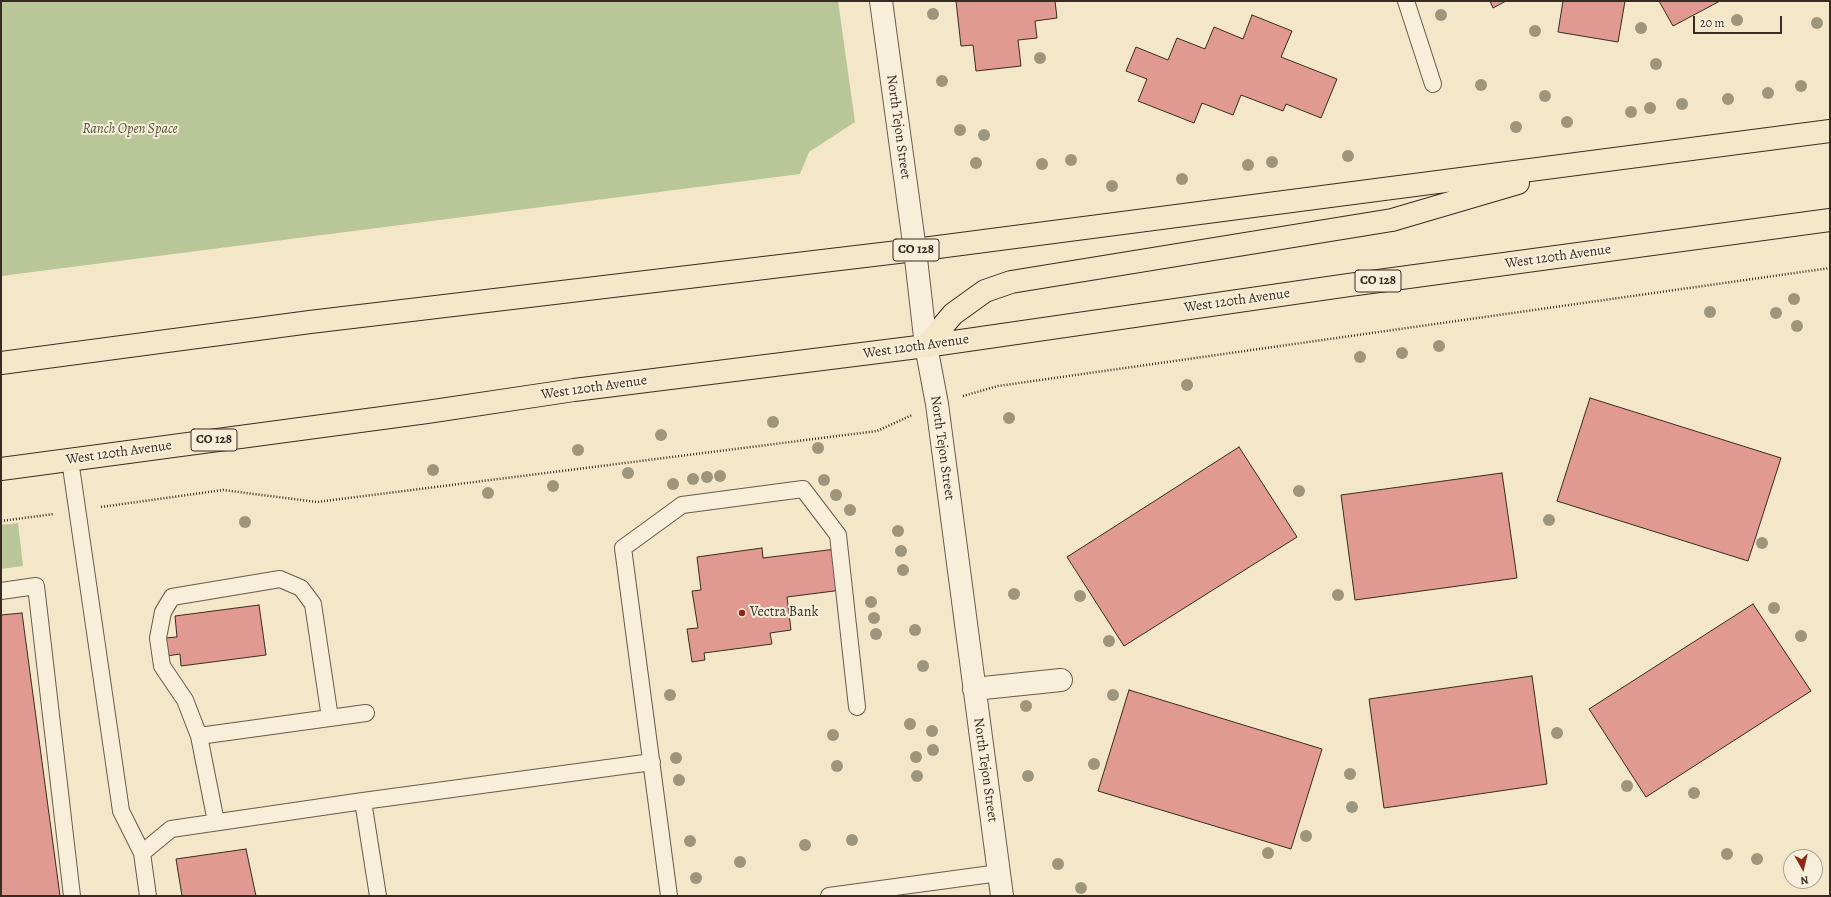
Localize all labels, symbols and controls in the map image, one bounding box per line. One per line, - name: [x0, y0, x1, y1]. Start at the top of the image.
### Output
- scale bar: [1695, 8, 1784, 34]
- text: 20 m: [1700, 15, 1724, 31]
- street label: North Tejon Street: [882, 74, 914, 180]
- park label: Ranch Open Space: [82, 122, 178, 138]
- road number: CO 128: [893, 239, 939, 261]
- street label: West 120th Avenue: [1504, 241, 1612, 273]
- road number: CO 128: [1355, 270, 1401, 292]
- street label: West 120th Avenue: [1183, 285, 1291, 317]
- street label: West 120th Avenue: [862, 331, 970, 363]
- street label: West 120th Avenue: [540, 372, 648, 404]
- street label: North Tejon Street: [926, 395, 958, 501]
- road number: CO 128: [191, 429, 237, 451]
- street label: West 120th Avenue: [65, 437, 173, 469]
- place label: Vectra Bank: [750, 605, 818, 621]
- marker: Vectra Bank: [737, 608, 747, 618]
- street label: North Tejon Street: [969, 717, 1001, 823]
- north arrow: [1783, 849, 1823, 889]
- text: N: [1800, 872, 1810, 888]

